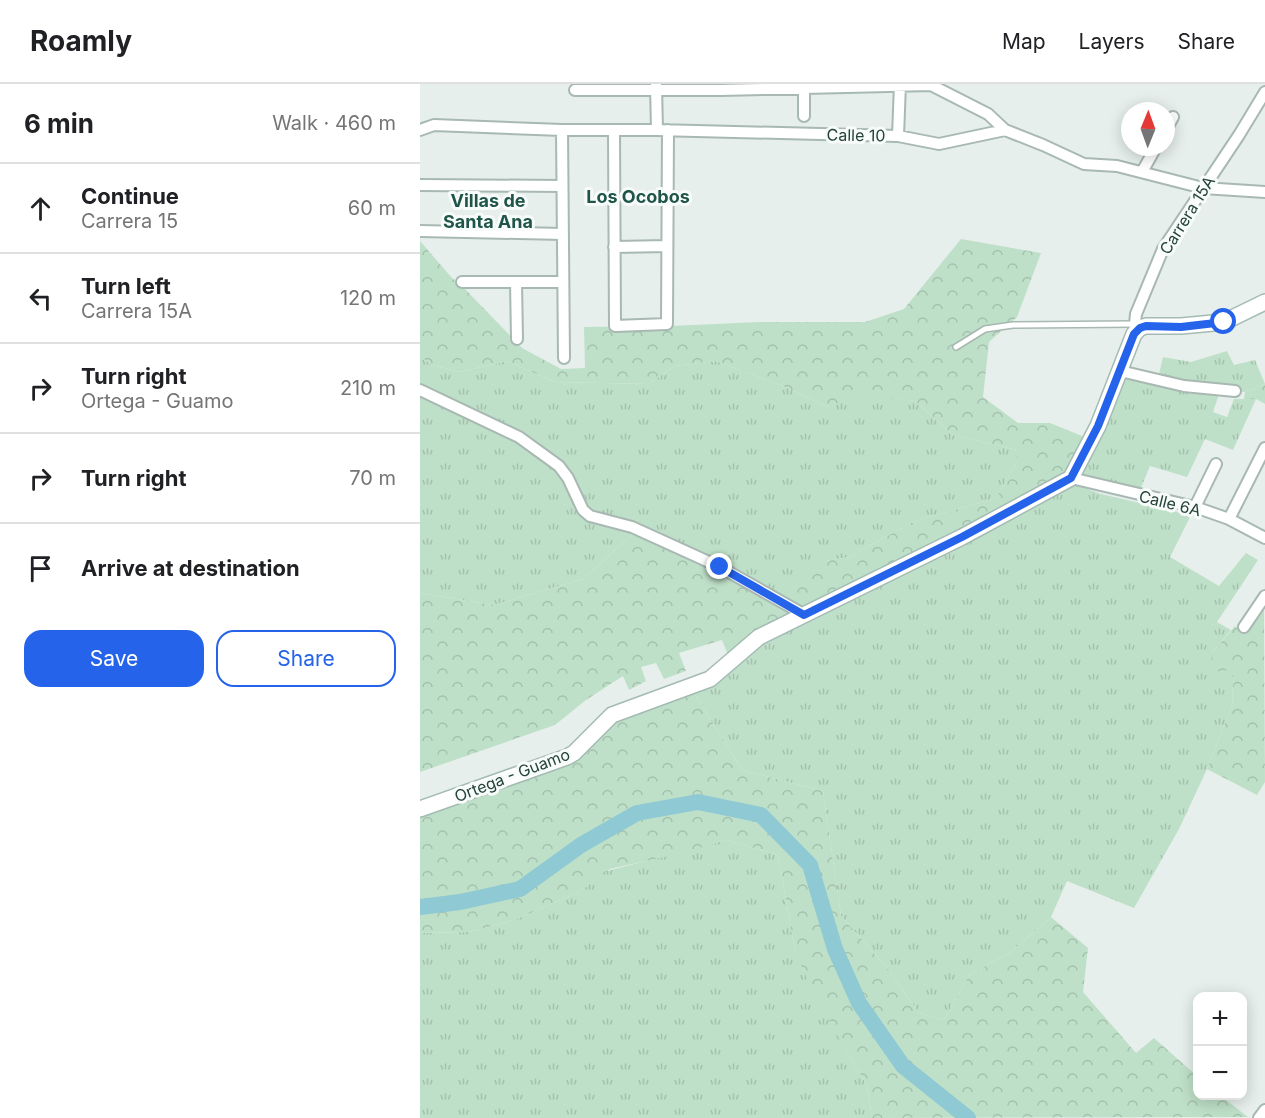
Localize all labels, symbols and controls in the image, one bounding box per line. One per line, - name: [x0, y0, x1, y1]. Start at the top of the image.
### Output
- text: Roamly: [30, 24, 132, 58]
- text: Map: [1002, 29, 1046, 54]
- text: Layers: [1079, 29, 1145, 54]
- text: Share: [1178, 29, 1235, 54]
- north arrow: [1121, 102, 1175, 156]
- text: 6 min: [24, 108, 94, 139]
- text: Walk · 460 m: [272, 111, 396, 135]
- street label: Calle 10: [826, 124, 886, 146]
- street label: Carrera 15A: [1155, 172, 1219, 258]
- text: Continue: [81, 183, 179, 209]
- district label: Los Ocobos: [586, 186, 690, 207]
- district label: Villas de Santa Ana: [443, 190, 533, 232]
- icon: ahead: [24, 192, 57, 225]
- text: 60 m: [348, 196, 396, 220]
- text: Carrera 15: [81, 209, 178, 233]
- text: Turn left: [81, 273, 171, 299]
- icon: left: [24, 282, 57, 315]
- text: 120 m: [340, 286, 396, 310]
- text: Carrera 15A: [81, 299, 192, 323]
- route start: [1210, 308, 1236, 334]
- text: Turn right: [81, 363, 187, 389]
- icon: right: [24, 372, 57, 405]
- text: 210 m: [340, 376, 396, 400]
- text: Ortega - Guamo: [81, 389, 234, 413]
- icon: right: [24, 462, 57, 495]
- text: Turn right: [81, 465, 187, 491]
- text: 70 m: [349, 466, 396, 490]
- street label: Calle 6A: [1137, 486, 1203, 520]
- icon: arrive: [24, 552, 57, 585]
- route end: [706, 553, 732, 579]
- text: Arrive at destination: [81, 555, 300, 581]
- button: Save: [24, 630, 204, 687]
- button: Share: [216, 630, 396, 687]
- street label: Ortega - Guamo: [451, 744, 573, 806]
- map controls: [1193, 992, 1247, 1100]
- button: +: [1193, 992, 1247, 1046]
- button: −: [1193, 1046, 1247, 1100]

